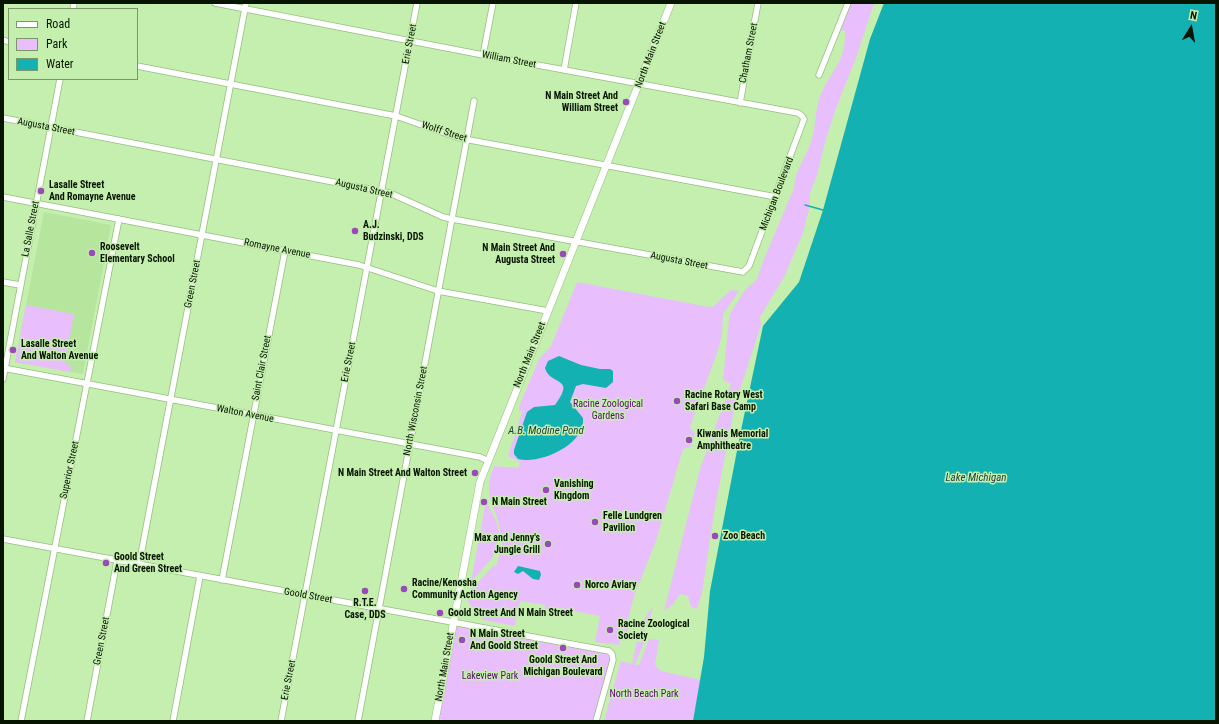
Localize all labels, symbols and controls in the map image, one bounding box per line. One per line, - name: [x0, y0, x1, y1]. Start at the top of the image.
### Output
- legend: [8, 8, 138, 80]
- north arrow: [1171, 8, 1211, 48]
- text: N: [1189, 9, 1198, 23]
- text: Road: [46, 17, 70, 31]
- street label: North Main Street: [633, 20, 669, 90]
- street label: Chatham Street: [737, 22, 761, 84]
- street label: Erie Street: [400, 23, 420, 65]
- text: Park: [46, 37, 67, 51]
- street label: William Street: [481, 49, 537, 71]
- text: Water: [46, 57, 74, 71]
- place label: N Main Street And William Street: [545, 90, 618, 114]
- marker: N Main Street And William Street: [621, 97, 631, 107]
- street label: Augusta Street: [16, 116, 76, 138]
- street label: Wolff Street: [420, 119, 468, 145]
- street label: Michigan Boulevard: [757, 156, 797, 232]
- street label: Augusta Street: [334, 177, 394, 201]
- place label: Lasalle Street And Romayne Avenue: [49, 179, 136, 202]
- marker: Lasalle Street And Romayne Avenue: [36, 186, 46, 196]
- street label: La Salle Street: [20, 200, 42, 258]
- place label: A.J. Budzinski, DDS: [363, 219, 424, 242]
- marker: A.J. Budzinski, DDS: [350, 226, 360, 236]
- street label: Romayne Avenue: [243, 237, 311, 261]
- place label: Roosevelt Elementary School: [100, 241, 175, 264]
- place label: N Main Street And Augusta Street: [482, 242, 555, 266]
- marker: Roosevelt Elementary School: [87, 248, 97, 258]
- marker: N Main Street And Augusta Street: [558, 249, 568, 259]
- street label: Augusta Street: [649, 250, 709, 272]
- street label: Green Street: [182, 259, 204, 309]
- street label: North Main Street: [511, 320, 549, 390]
- street label: Saint Clair Street: [250, 334, 274, 402]
- place label: Lasalle Street And Walton Avenue: [21, 338, 98, 362]
- street label: Erie Street: [339, 341, 359, 383]
- marker: Lasalle Street And Walton Avenue: [8, 345, 18, 355]
- street label: North Wisconsin Street: [401, 365, 431, 457]
- place label: Racine Rotary West Safari Base Camp: [685, 389, 763, 412]
- marker: Racine Rotary West Safari Base Camp: [672, 396, 682, 406]
- park label: Racine Zoological Gardens: [573, 398, 643, 422]
- street label: Walton Avenue: [215, 403, 275, 425]
- water label: A.B. Modine Pond: [508, 424, 584, 438]
- place label: Kiwanis Memorial Amphitheatre: [697, 428, 768, 452]
- marker: Kiwanis Memorial Amphitheatre: [684, 435, 694, 445]
- street label: Superior Street: [58, 440, 82, 500]
- place label: N Main Street And Walton Street: [338, 467, 467, 479]
- marker: N Main Street And Walton Street: [470, 468, 480, 478]
- water label: Lake Michigan: [946, 471, 1006, 485]
- place label: Vanishing Kingdom: [554, 478, 594, 502]
- marker: Vanishing Kingdom: [541, 485, 551, 495]
- place label: N Main Street: [492, 496, 547, 508]
- marker: N Main Street: [479, 497, 489, 507]
- place label: Felle Lundgren Pavilion: [603, 510, 662, 534]
- marker: Felle Lundgren Pavilion: [590, 517, 600, 527]
- place label: Zoo Beach: [723, 530, 765, 542]
- marker: Zoo Beach: [710, 531, 720, 541]
- place label: Max and Jenny's Jungle Grill: [474, 532, 540, 556]
- marker: Max and Jenny's Jungle Grill: [543, 539, 553, 549]
- place label: Goold Street And Green Street: [114, 551, 182, 574]
- marker: Goold Street And Green Street: [101, 558, 111, 568]
- place label: Racine/Kenosha Community Action Agency: [412, 577, 518, 600]
- place label: Norco Aviary: [585, 579, 636, 591]
- marker: Norco Aviary: [572, 580, 582, 590]
- marker: Racine/Kenosha Community Action Agency: [399, 584, 409, 594]
- street label: Goold Street: [283, 586, 333, 606]
- marker: R.T.E. Case, DDS: [360, 586, 370, 596]
- place label: R.T.E. Case, DDS: [344, 597, 386, 620]
- place label: Goold Street And N Main Street: [448, 607, 573, 619]
- marker: Goold Street And N Main Street: [435, 608, 445, 618]
- street label: Green Street: [91, 616, 113, 666]
- place label: Racine Zoological Society: [618, 618, 689, 642]
- marker: Racine Zoological Society: [605, 625, 615, 635]
- place label: N Main Street And Goold Street: [470, 628, 538, 652]
- street label: North Main Street: [433, 632, 457, 702]
- marker: N Main Street And Goold Street: [457, 635, 467, 645]
- marker: Goold Street And Michigan Boulevard: [558, 643, 568, 653]
- place label: Goold Street And Michigan Boulevard: [523, 654, 603, 678]
- street label: Erie Street: [279, 659, 299, 701]
- park label: Lakeview Park: [462, 670, 518, 682]
- park label: North Beach Park: [609, 688, 679, 700]

